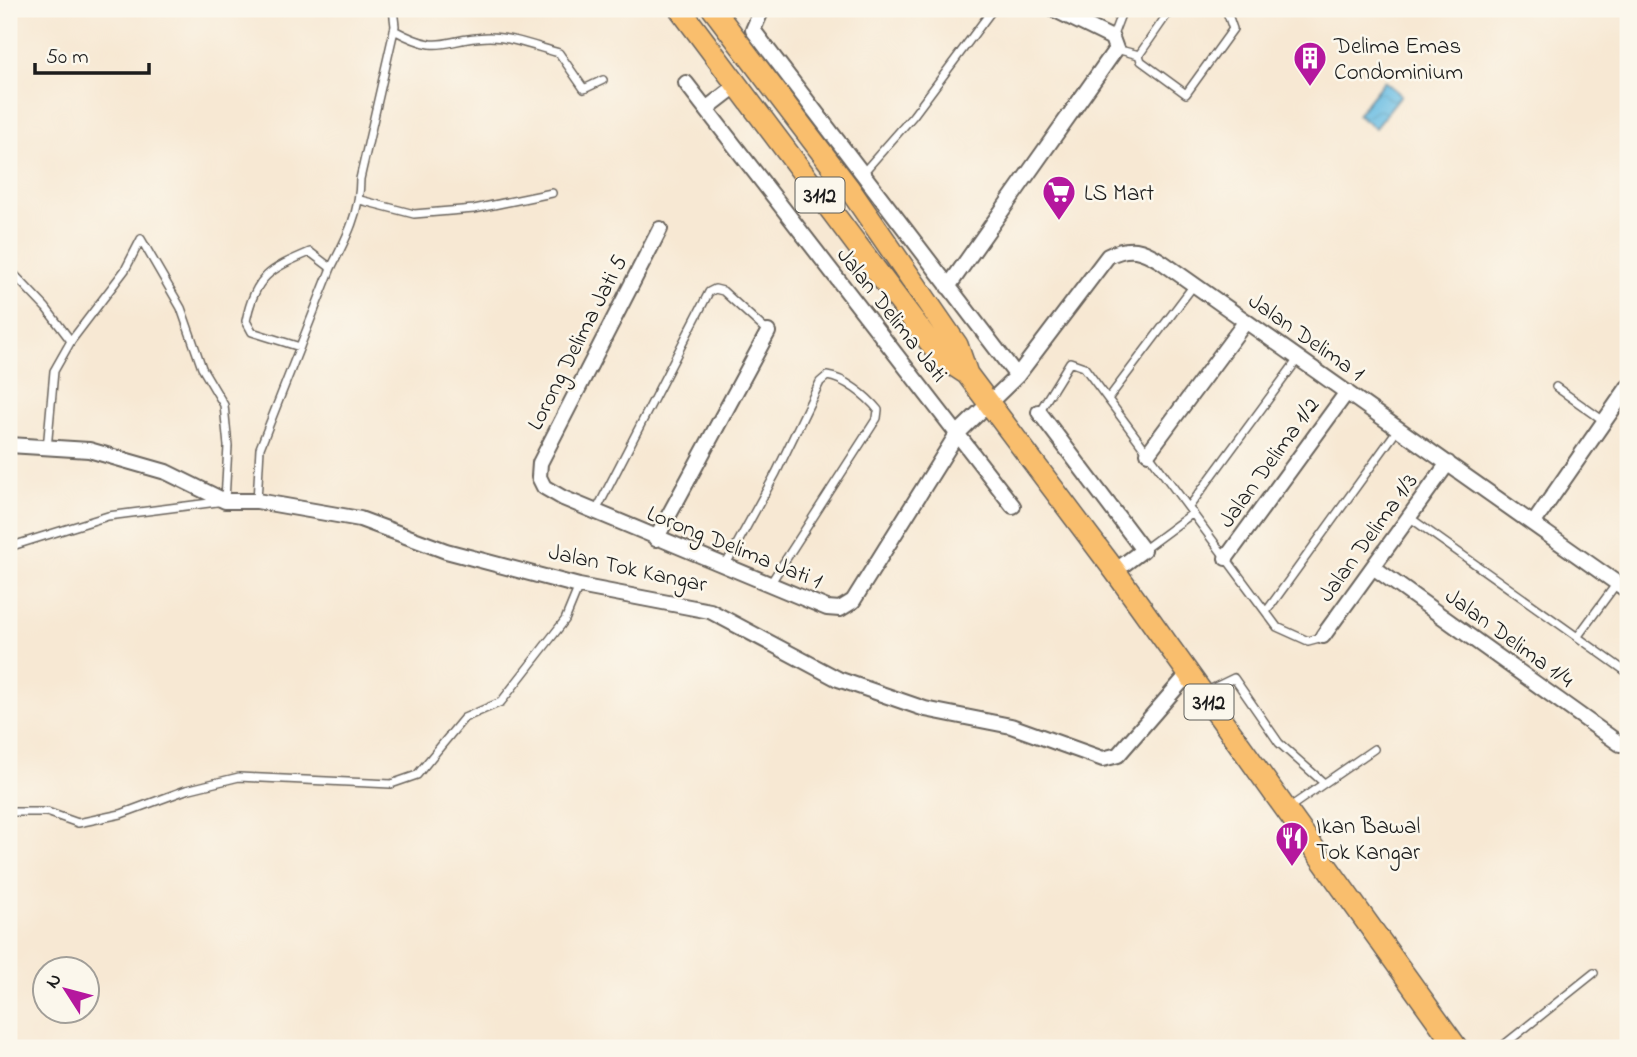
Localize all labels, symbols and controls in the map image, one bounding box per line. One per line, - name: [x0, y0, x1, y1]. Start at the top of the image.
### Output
- place label: Delima Emas Condominium: [1333, 31, 1463, 90]
- scale bar: [35, 32, 149, 76]
- building icon: Delima Emas Condominium: [1291, 39, 1329, 88]
- text: 50 m: [46, 43, 89, 73]
- supermarket icon: LS Mart: [1040, 173, 1078, 222]
- road number: 3112: [796, 178, 844, 212]
- place label: LS Mart: [1084, 178, 1155, 211]
- street label: Jalan Delima Jati: [828, 241, 954, 390]
- street label: Lorong Delima Jati 5: [520, 250, 638, 437]
- street label: Jalan Delima 1: [1241, 286, 1371, 390]
- street label: Jalan Delima 1/2: [1211, 391, 1329, 536]
- street label: Jalan Delima 1/3: [1311, 467, 1427, 610]
- street label: Lorong Delima Jati 1: [641, 498, 827, 600]
- street label: Jalan Tok Kangar: [545, 537, 711, 603]
- street label: Jalan Delima 1/4: [1437, 581, 1580, 697]
- road number: 3112: [1184, 684, 1234, 720]
- place label: Ikan Bawal Tok Kangar: [1316, 811, 1421, 871]
- restaurant icon: Ikan Bawal Tok Kangar: [1273, 819, 1311, 868]
- north arrow: [32, 956, 102, 1026]
- text: N: [40, 968, 69, 995]

